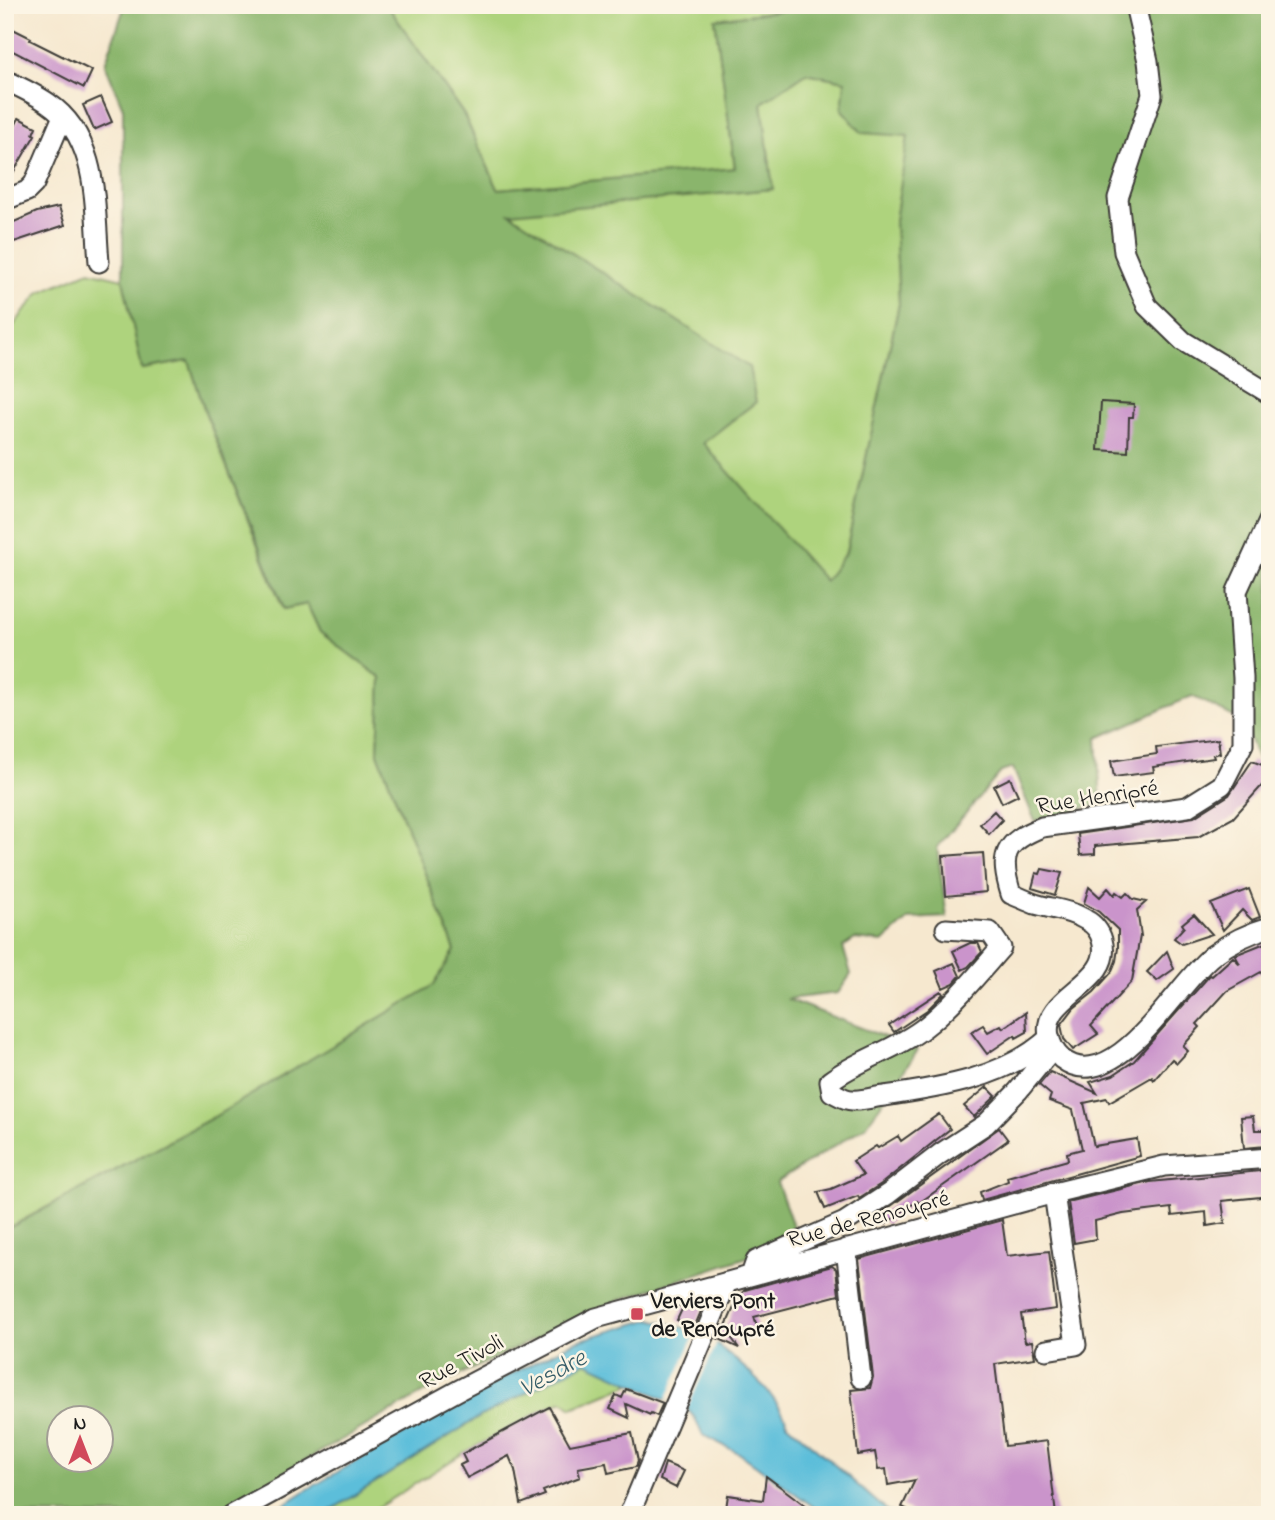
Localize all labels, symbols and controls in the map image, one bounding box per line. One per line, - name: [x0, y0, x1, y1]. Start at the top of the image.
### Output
- street label: Rue Henripré: [1034, 772, 1161, 825]
- street label: Rue de Renoupré: [783, 1182, 954, 1259]
- place label: Verviers Pont de Renoupré: [650, 1285, 776, 1348]
- marker: Verviers Pont de Renoupré: [629, 1306, 645, 1322]
- street label: Rue Tivoli: [414, 1326, 511, 1400]
- water label: Vesdre: [513, 1340, 595, 1409]
- north arrow: [46, 1404, 116, 1474]
- text: N: [74, 1411, 87, 1438]

